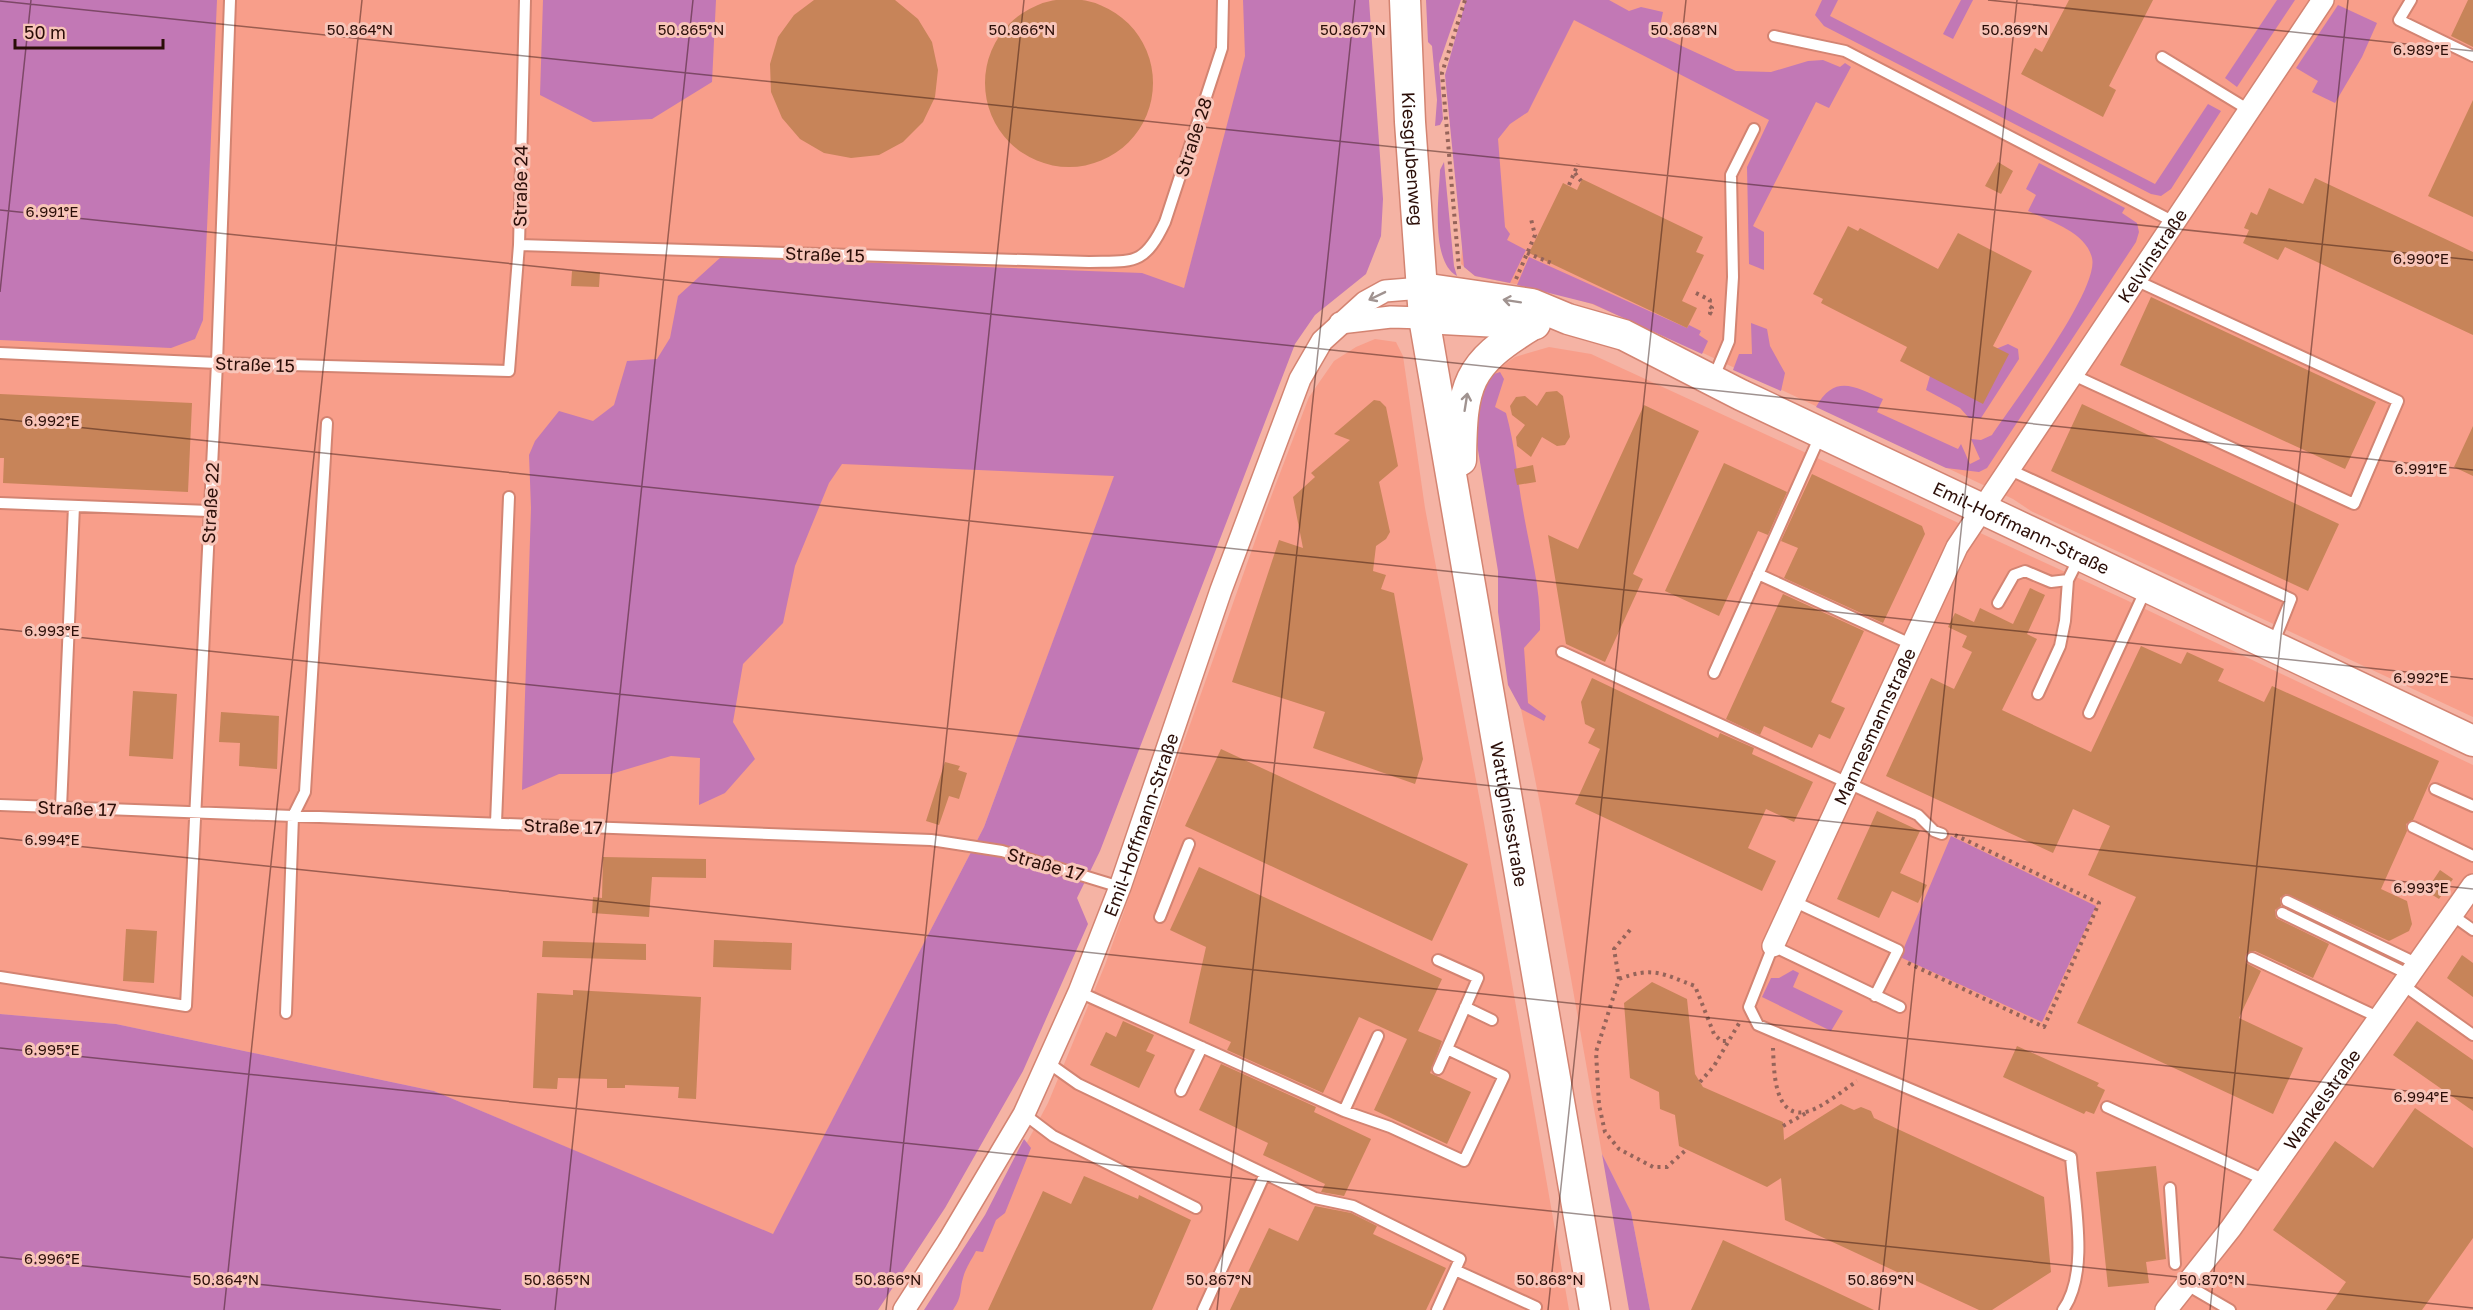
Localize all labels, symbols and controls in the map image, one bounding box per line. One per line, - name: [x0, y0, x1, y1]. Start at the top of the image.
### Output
- scale bar: [15, 12, 164, 50]
- text: 50.864°N: [327, 20, 393, 38]
- text: 50.865°N: [658, 20, 724, 38]
- text: 50.866°N: [988, 20, 1056, 38]
- text: 50.867°N: [1320, 20, 1386, 38]
- text: 50.868°N: [1650, 20, 1718, 38]
- text: 50.869°N: [1981, 20, 2049, 38]
- text: 50 m: [24, 21, 66, 43]
- text: 6.989°E: [2393, 40, 2449, 58]
- street label: Kiesgrubenweg: [1398, 91, 1428, 227]
- street label: Straße 28: [1170, 95, 1216, 179]
- street label: Straße 24: [508, 145, 532, 227]
- text: 6.991°E: [26, 202, 78, 220]
- street label: Kelvinstraße: [2113, 204, 2191, 307]
- street label: Straße 15: [785, 242, 865, 266]
- text: 6.990°E: [2393, 249, 2449, 267]
- one-way arrow: [1368, 291, 1386, 302]
- one-way arrow: [1503, 296, 1523, 307]
- street label: Straße 15: [215, 352, 295, 376]
- one-way arrow: [1460, 393, 1471, 413]
- text: 6.992°E: [24, 411, 80, 429]
- text: 6.991°E: [2395, 459, 2447, 477]
- street label: Straße 22: [197, 462, 223, 544]
- street label: Emil-Hoffmann-Straße: [1930, 476, 2113, 579]
- text: 6.993°E: [24, 621, 80, 639]
- street label: Mannesmannstraße: [1829, 644, 1920, 808]
- text: 6.992°E: [2393, 668, 2449, 686]
- street label: Emil-Hoffmann-Straße: [1099, 730, 1183, 920]
- street label: Wattigniesstraße: [1486, 740, 1533, 889]
- street label: Straße 17: [37, 796, 117, 820]
- street label: Straße 17: [523, 814, 603, 838]
- text: 6.994°E: [24, 830, 80, 848]
- street label: Straße 17: [1005, 843, 1087, 885]
- text: 6.993°E: [2393, 878, 2449, 896]
- text: 6.995°E: [24, 1040, 80, 1058]
- street label: Wankelstraße: [2279, 1045, 2365, 1154]
- text: 6.994°E: [2393, 1087, 2449, 1105]
- text: 6.996°E: [24, 1249, 80, 1267]
- text: 50.864°N: [193, 1270, 259, 1288]
- text: 50.865°N: [524, 1270, 590, 1288]
- text: 50.866°N: [854, 1270, 922, 1288]
- text: 50.867°N: [1186, 1270, 1252, 1288]
- text: 50.868°N: [1516, 1270, 1584, 1288]
- text: 50.869°N: [1847, 1270, 1915, 1288]
- text: 50.870°N: [2179, 1270, 2245, 1288]

